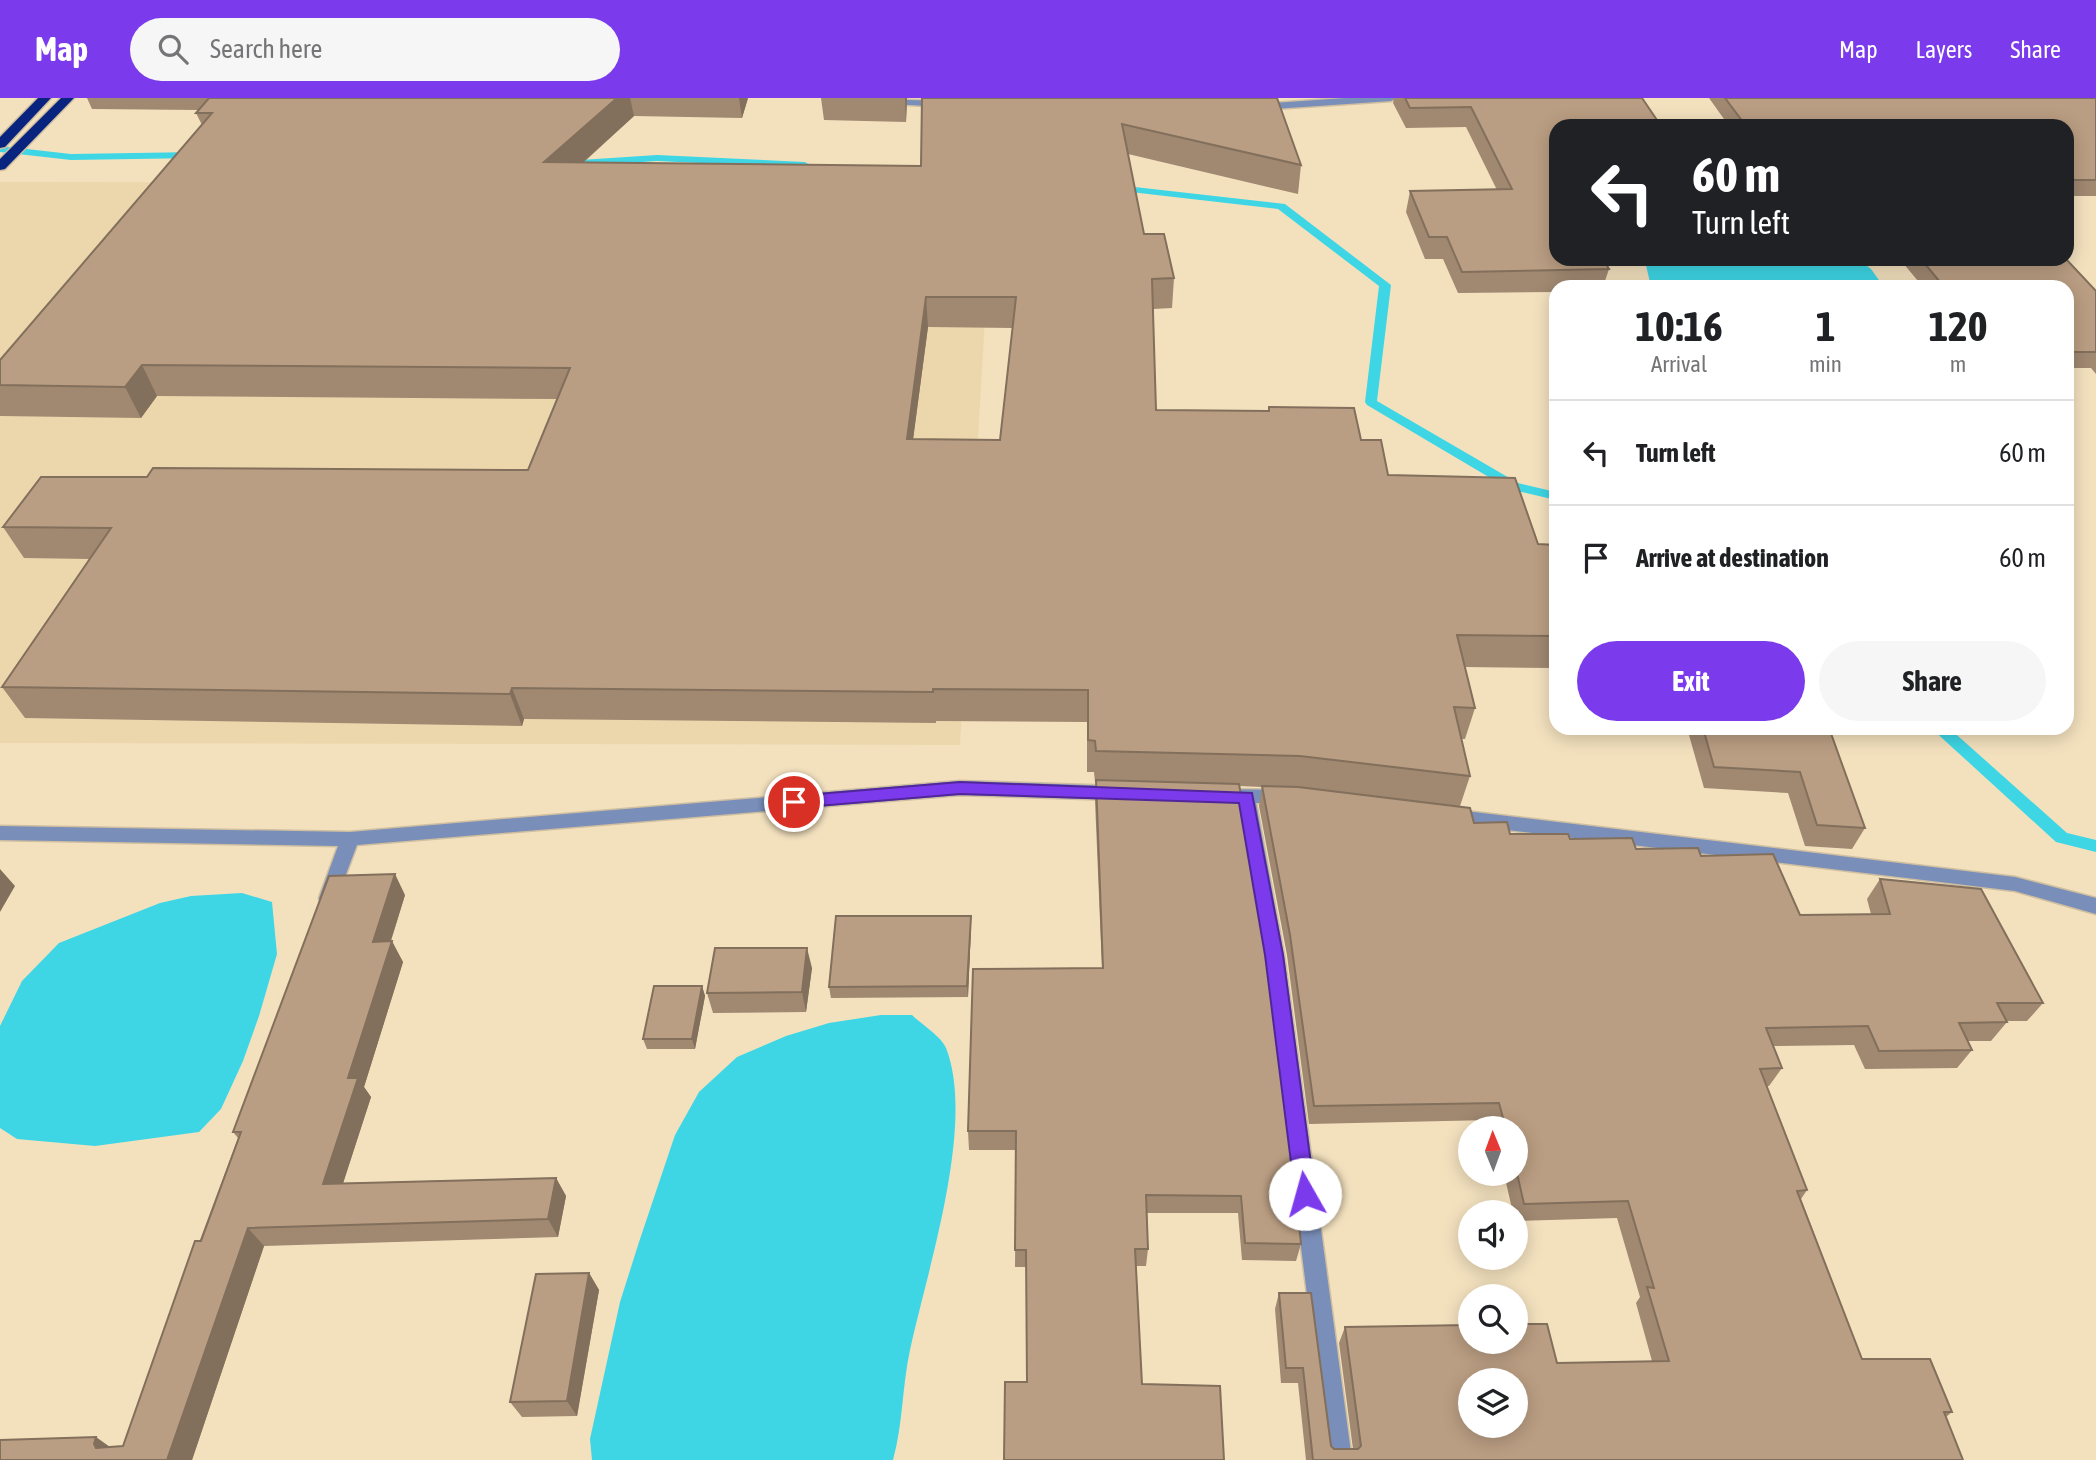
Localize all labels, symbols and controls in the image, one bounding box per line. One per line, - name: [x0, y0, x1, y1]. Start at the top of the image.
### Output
- search box: [130, 18, 620, 81]
- text: Map: [35, 30, 88, 68]
- icon: search: [154, 30, 192, 68]
- text: Search here: [210, 34, 322, 64]
- text: Map: [1839, 36, 1878, 63]
- text: Layers: [1916, 36, 1972, 63]
- text: Share: [2010, 36, 2061, 63]
- text: 60 m: [1692, 146, 1780, 202]
- icon: left: [1577, 147, 1668, 238]
- text: Turn left: [1692, 204, 1790, 241]
- text: 10:16: [1635, 302, 1723, 350]
- text: 1: [1816, 302, 1835, 350]
- text: 120: [1928, 302, 1988, 350]
- text: Arrival: [1651, 351, 1707, 377]
- text: min: [1809, 351, 1842, 377]
- text: m: [1950, 351, 1966, 377]
- icon: left: [1577, 434, 1615, 472]
- text: Turn left: [1636, 438, 1716, 468]
- text: 60 m: [1999, 438, 2046, 468]
- icon: arrive: [1577, 539, 1615, 577]
- text: Arrive at destination: [1636, 543, 1829, 573]
- text: 60 m: [1999, 543, 2046, 573]
- button: Exit: [1577, 641, 1805, 721]
- button: Share: [1819, 641, 2046, 721]
- pin: [764, 772, 824, 832]
- icon: arrive: [775, 783, 813, 821]
- north arrow: [1458, 1116, 1528, 1186]
- map controls: [1458, 1116, 1528, 1438]
- position arrow: [1268, 1157, 1342, 1231]
- button: sound: [1458, 1200, 1528, 1270]
- button: search: [1458, 1284, 1528, 1354]
- button: layers: [1458, 1368, 1528, 1438]

